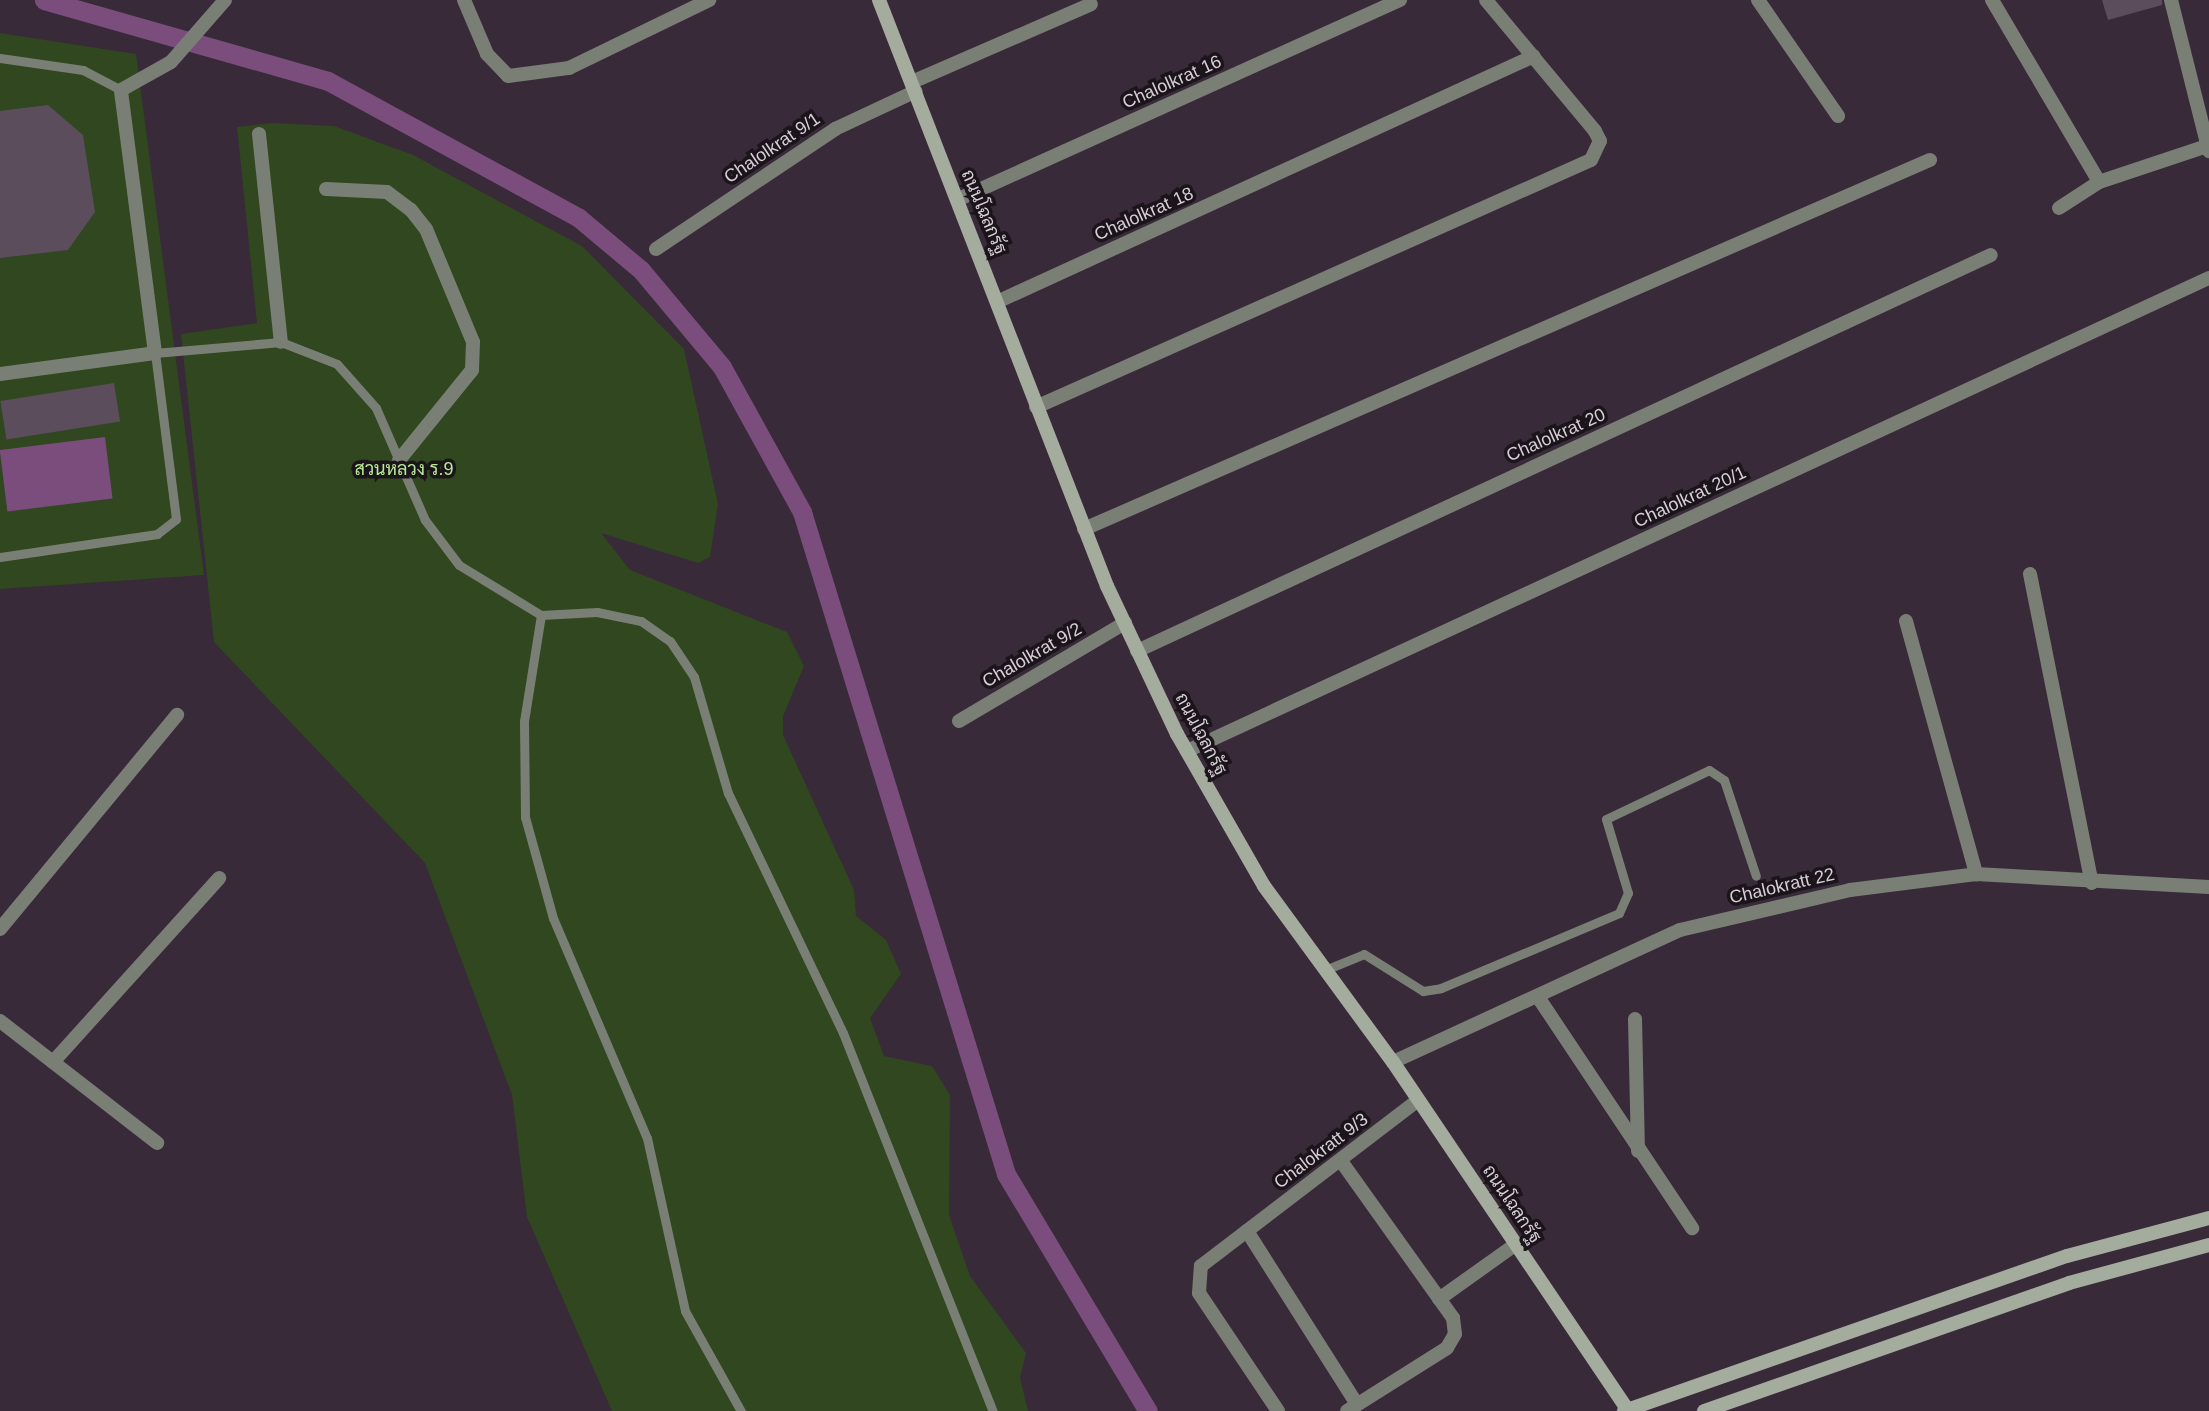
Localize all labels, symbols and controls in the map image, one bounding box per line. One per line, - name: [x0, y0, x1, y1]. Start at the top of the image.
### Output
- street label: Chalolkrat 16: [1119, 51, 1225, 113]
- street label: Chalolkrat 9/1: [720, 108, 824, 188]
- street label: ถนนโฉลกรัฐ: [957, 166, 1011, 258]
- street label: Chalolkrat 18: [1091, 183, 1197, 245]
- street label: Chalolkrat 20: [1503, 404, 1609, 466]
- park label: สวนหลวง ร.9: [354, 458, 454, 480]
- street label: Chalolkrat 20/1: [1631, 462, 1749, 532]
- street label: Chalolkrat 9/2: [979, 618, 1085, 692]
- street label: ถนนโฉลกรัฐ: [1170, 689, 1232, 779]
- street label: Chalokratt 22: [1727, 863, 1837, 909]
- street label: Chalokratt 9/3: [1270, 1109, 1372, 1193]
- street label: ถนนโฉลกรัฐ: [1478, 1161, 1546, 1247]

